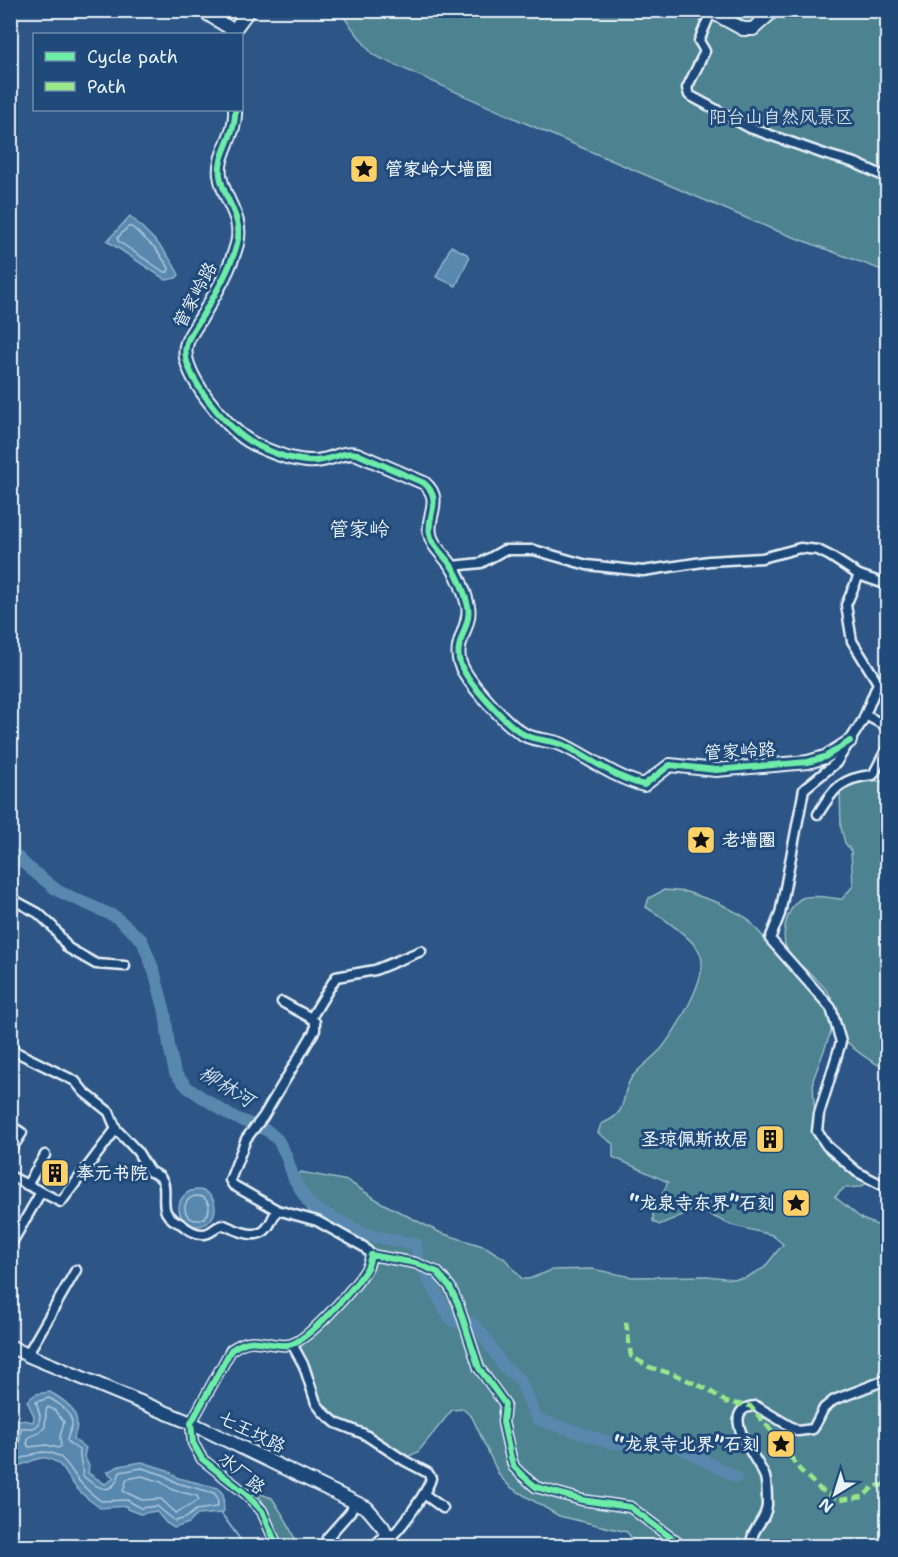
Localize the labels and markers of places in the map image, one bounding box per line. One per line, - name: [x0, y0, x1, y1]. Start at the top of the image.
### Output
- place icon: 管家岭大墙圈: [348, 153, 380, 185]
- place label: 管家岭大墙圈: [385, 157, 493, 181]
- place icon: 老墙圈: [685, 824, 717, 856]
- place label: 老墙圈: [722, 828, 776, 852]
- building icon: 圣琼佩斯故居: [754, 1123, 786, 1155]
- place label: 圣琼佩斯故居: [641, 1127, 749, 1151]
- building icon: 奉元书院: [39, 1157, 71, 1189]
- place label: 奉元书院: [76, 1161, 148, 1185]
- place icon: “龙泉寺东界”石刻: [780, 1187, 812, 1219]
- place label: “龙泉寺东界”石刻: [629, 1191, 775, 1215]
- place icon: “龙泉寺北界”石刻: [765, 1428, 797, 1460]
- place label: “龙泉寺北界”石刻: [614, 1432, 760, 1456]

